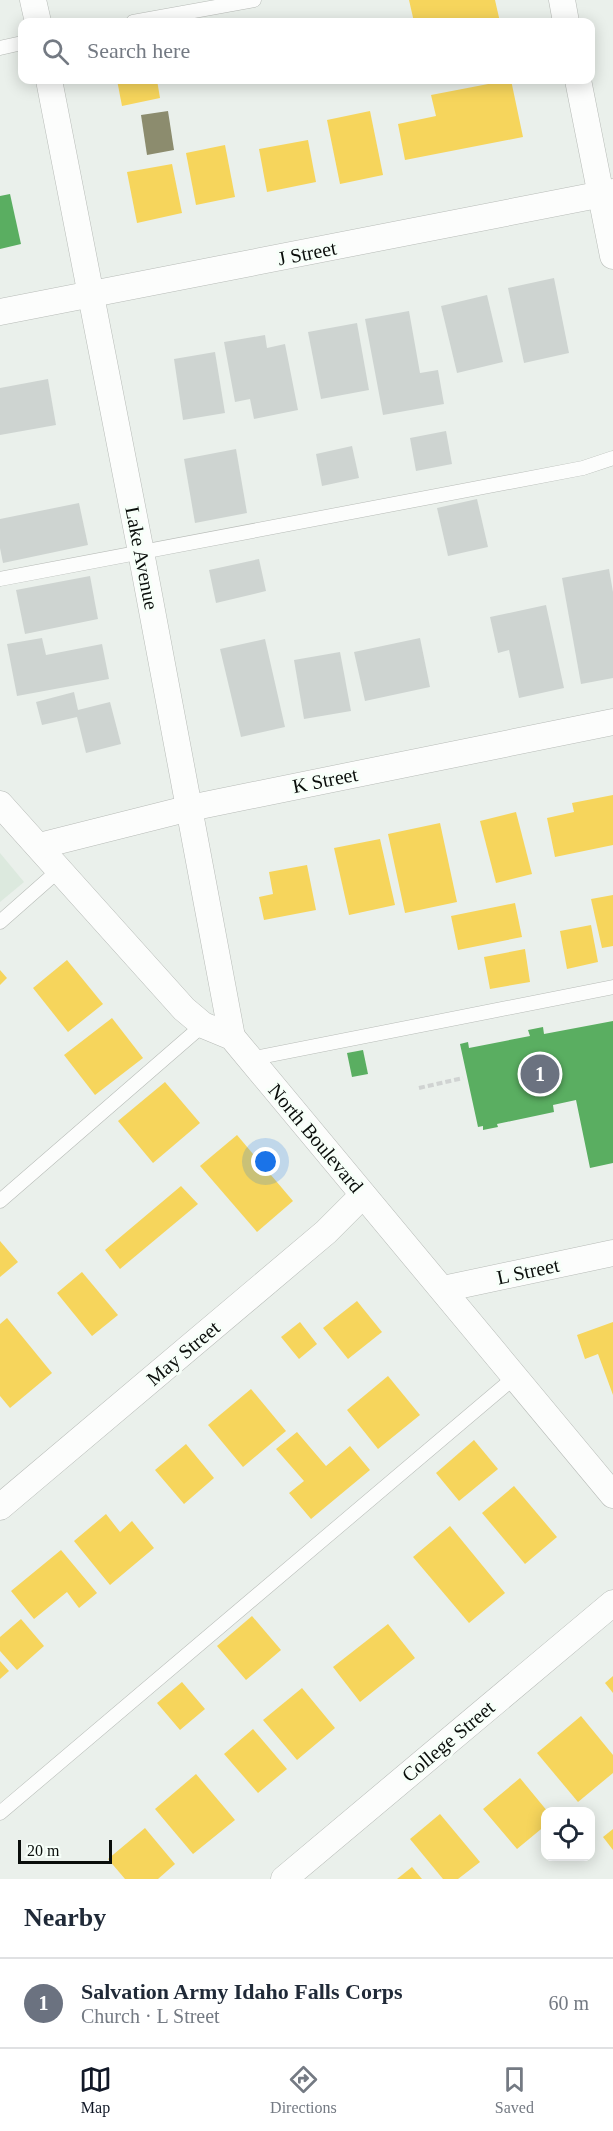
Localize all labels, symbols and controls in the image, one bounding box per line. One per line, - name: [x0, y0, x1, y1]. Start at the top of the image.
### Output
- search box: [18, 18, 595, 84]
- icon: search: [39, 35, 72, 68]
- text: Search here: [87, 38, 190, 63]
- street label: J Street: [276, 236, 339, 269]
- street label: Lake Avenue: [121, 505, 163, 612]
- street label: K Street: [290, 763, 360, 797]
- pin: 1: [520, 1052, 560, 1096]
- street label: North Boulevard: [264, 1079, 368, 1197]
- your location: [251, 1147, 280, 1176]
- street label: L Street: [495, 1254, 562, 1288]
- street label: May Street: [142, 1316, 225, 1391]
- street label: College Street: [397, 1696, 500, 1787]
- map controls: [541, 1807, 595, 1861]
- button: locate: [541, 1807, 595, 1861]
- scale bar: [18, 1837, 112, 1864]
- text: 20 m: [27, 1842, 59, 1859]
- text: Nearby: [24, 1903, 106, 1932]
- text: Salvation Army Idaho Falls Corps: [81, 1979, 403, 2004]
- text: 1: [39, 1992, 49, 2014]
- text: 60 m: [548, 1992, 589, 2014]
- text: Church · L Street: [81, 2005, 220, 2027]
- tab: Map: [79, 2063, 112, 2117]
- tab: Directions: [270, 2063, 337, 2117]
- tab: Saved: [495, 2063, 534, 2117]

